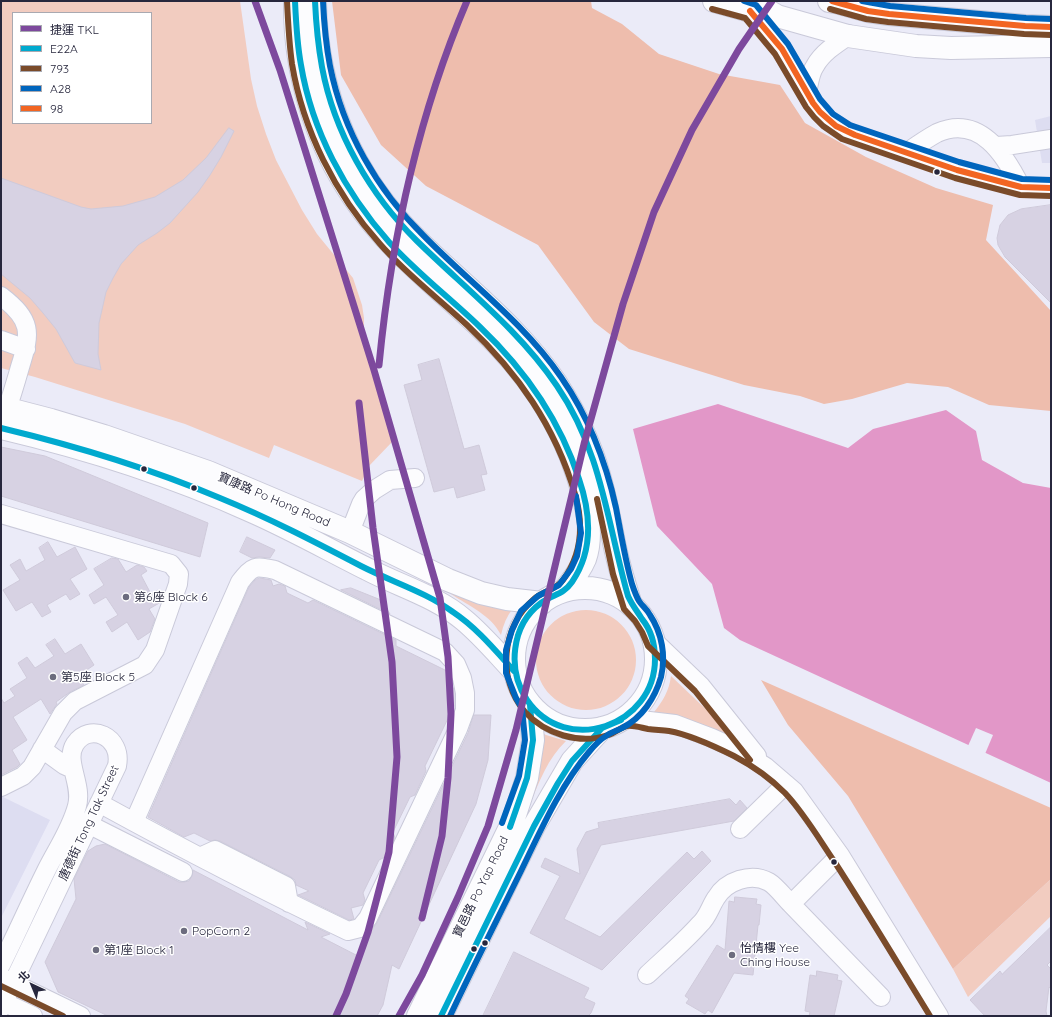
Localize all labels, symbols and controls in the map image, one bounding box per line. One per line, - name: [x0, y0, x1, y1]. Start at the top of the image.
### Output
- legend: [12, 12, 152, 124]
- text: 捷運 TKL: [50, 22, 99, 37]
- text: E22A: [50, 41, 78, 56]
- text: 793: [50, 61, 69, 76]
- text: A28: [50, 81, 71, 96]
- text: 98: [50, 101, 63, 116]
- unlabelled marker: [932, 167, 942, 177]
- unlabelled marker: [139, 464, 149, 474]
- street label: 寶康路 Po Hong Road: [216, 470, 332, 530]
- unlabelled marker: [189, 483, 199, 493]
- place label: 第6座 Block 6: [134, 590, 208, 604]
- marker: 第6座 Block 6: [121, 592, 131, 602]
- place label: 第5座 Block 5: [61, 670, 135, 684]
- marker: 第5座 Block 5: [48, 672, 58, 682]
- street label: 唐德街 Tong Tak Street: [56, 763, 122, 883]
- street label: 寶邑路 Po Yap Road: [450, 834, 512, 940]
- unlabelled marker: [829, 857, 839, 867]
- place label: PopCorn 2: [192, 924, 250, 938]
- marker: PopCorn 2: [179, 926, 189, 936]
- unlabelled marker: [480, 938, 490, 948]
- place label: 怡情樓 Yee Ching House: [740, 941, 810, 969]
- place label: 第1座 Block 1: [104, 943, 174, 957]
- unlabelled marker: [469, 944, 479, 954]
- marker: 第1座 Block 1: [91, 945, 101, 955]
- marker: 怡情樓 Yee Ching House: [727, 950, 737, 960]
- north arrow: [12, 965, 52, 1005]
- text: 北: [15, 968, 32, 985]

